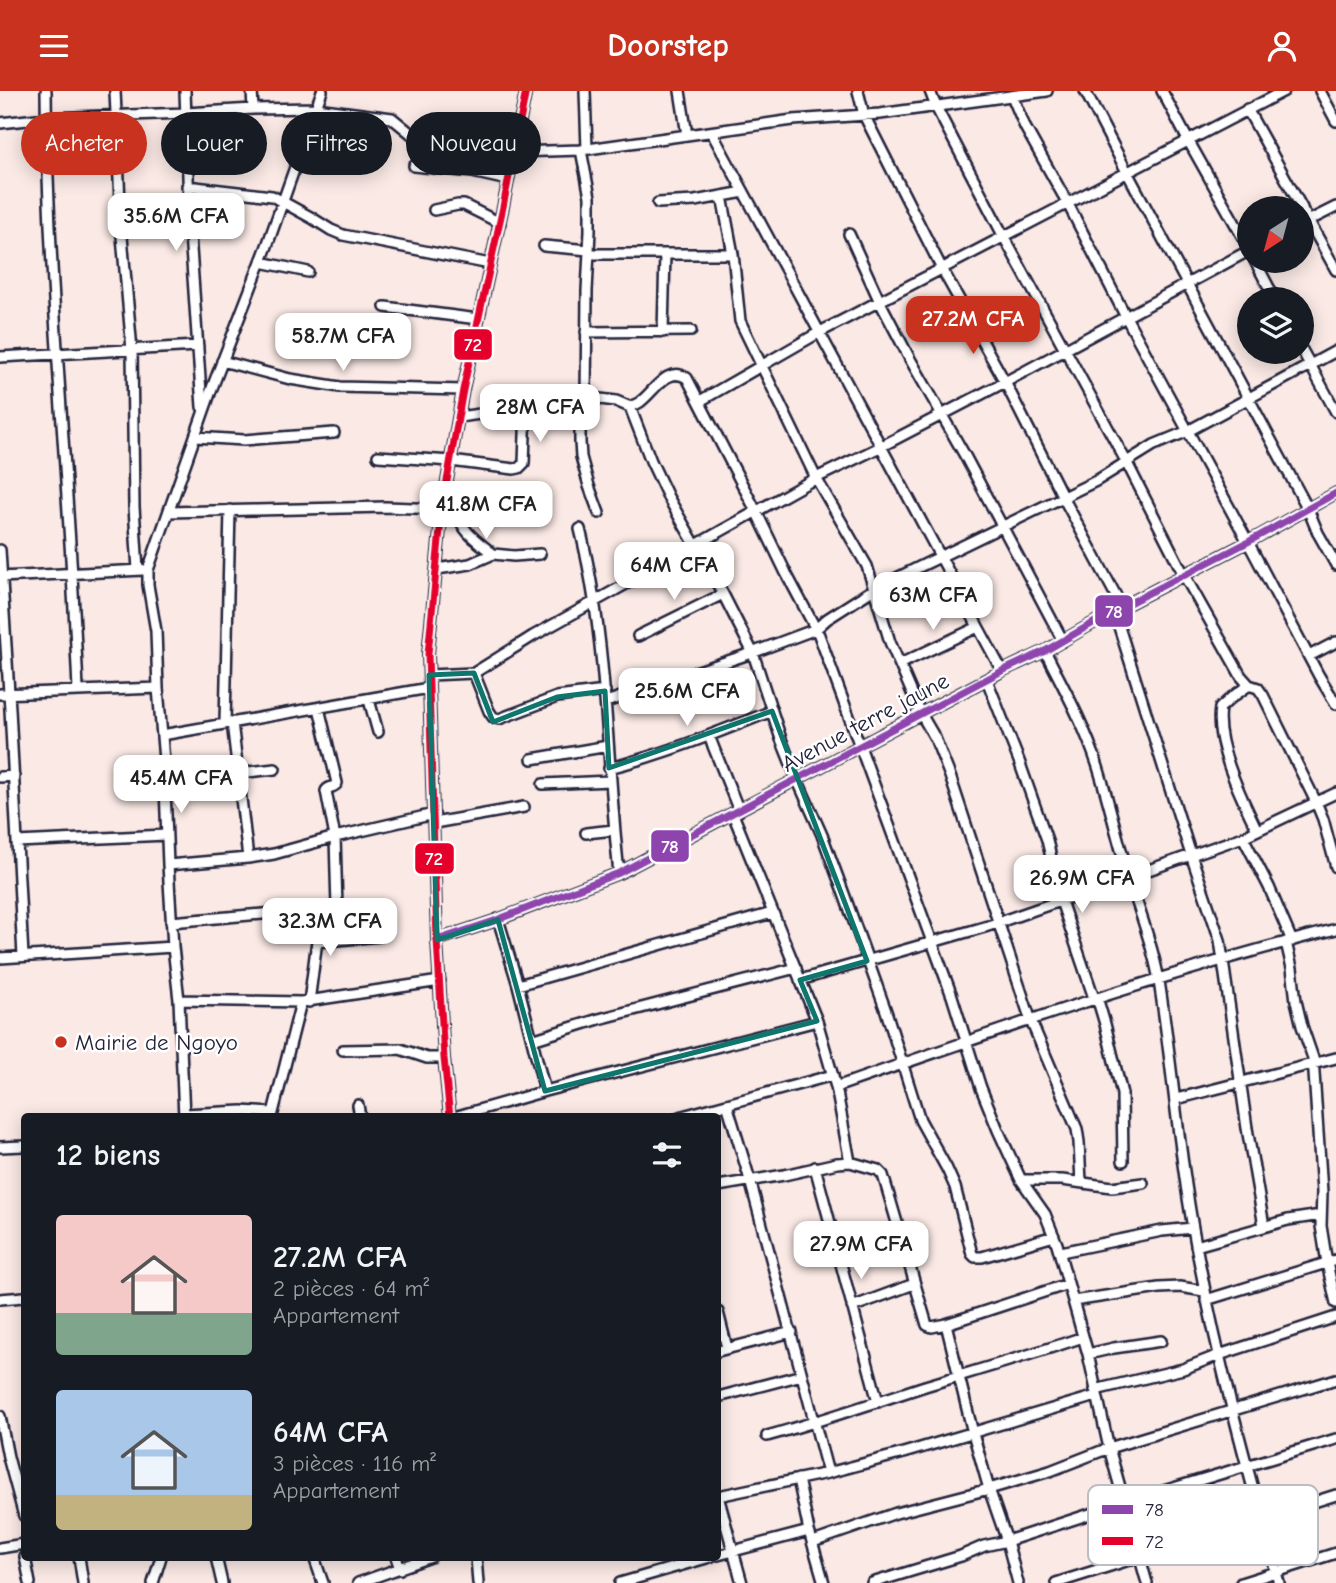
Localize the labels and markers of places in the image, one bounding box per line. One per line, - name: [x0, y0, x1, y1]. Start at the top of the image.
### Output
- pin: 35.6M CFA: [96, 193, 256, 253]
- pin: 27.2M CFA: [893, 296, 1053, 356]
- pin: 58.7M CFA: [263, 313, 423, 373]
- pin: 28M CFA: [475, 385, 605, 444]
- pin: 41.8M CFA: [406, 482, 566, 541]
- pin: 64M CFA: [609, 543, 739, 602]
- pin: 63M CFA: [868, 573, 998, 632]
- pin: 25.6M CFA: [607, 669, 767, 728]
- pin: 45.4M CFA: [101, 755, 261, 815]
- pin: 26.9M CFA: [1002, 855, 1162, 915]
- pin: 32.3M CFA: [250, 899, 410, 958]
- place label: Mairie de Ngoyo: [75, 1029, 238, 1056]
- marker: Mairie de Ngoyo: [53, 1034, 69, 1050]
- pin: 27.9M CFA: [781, 1221, 941, 1281]

